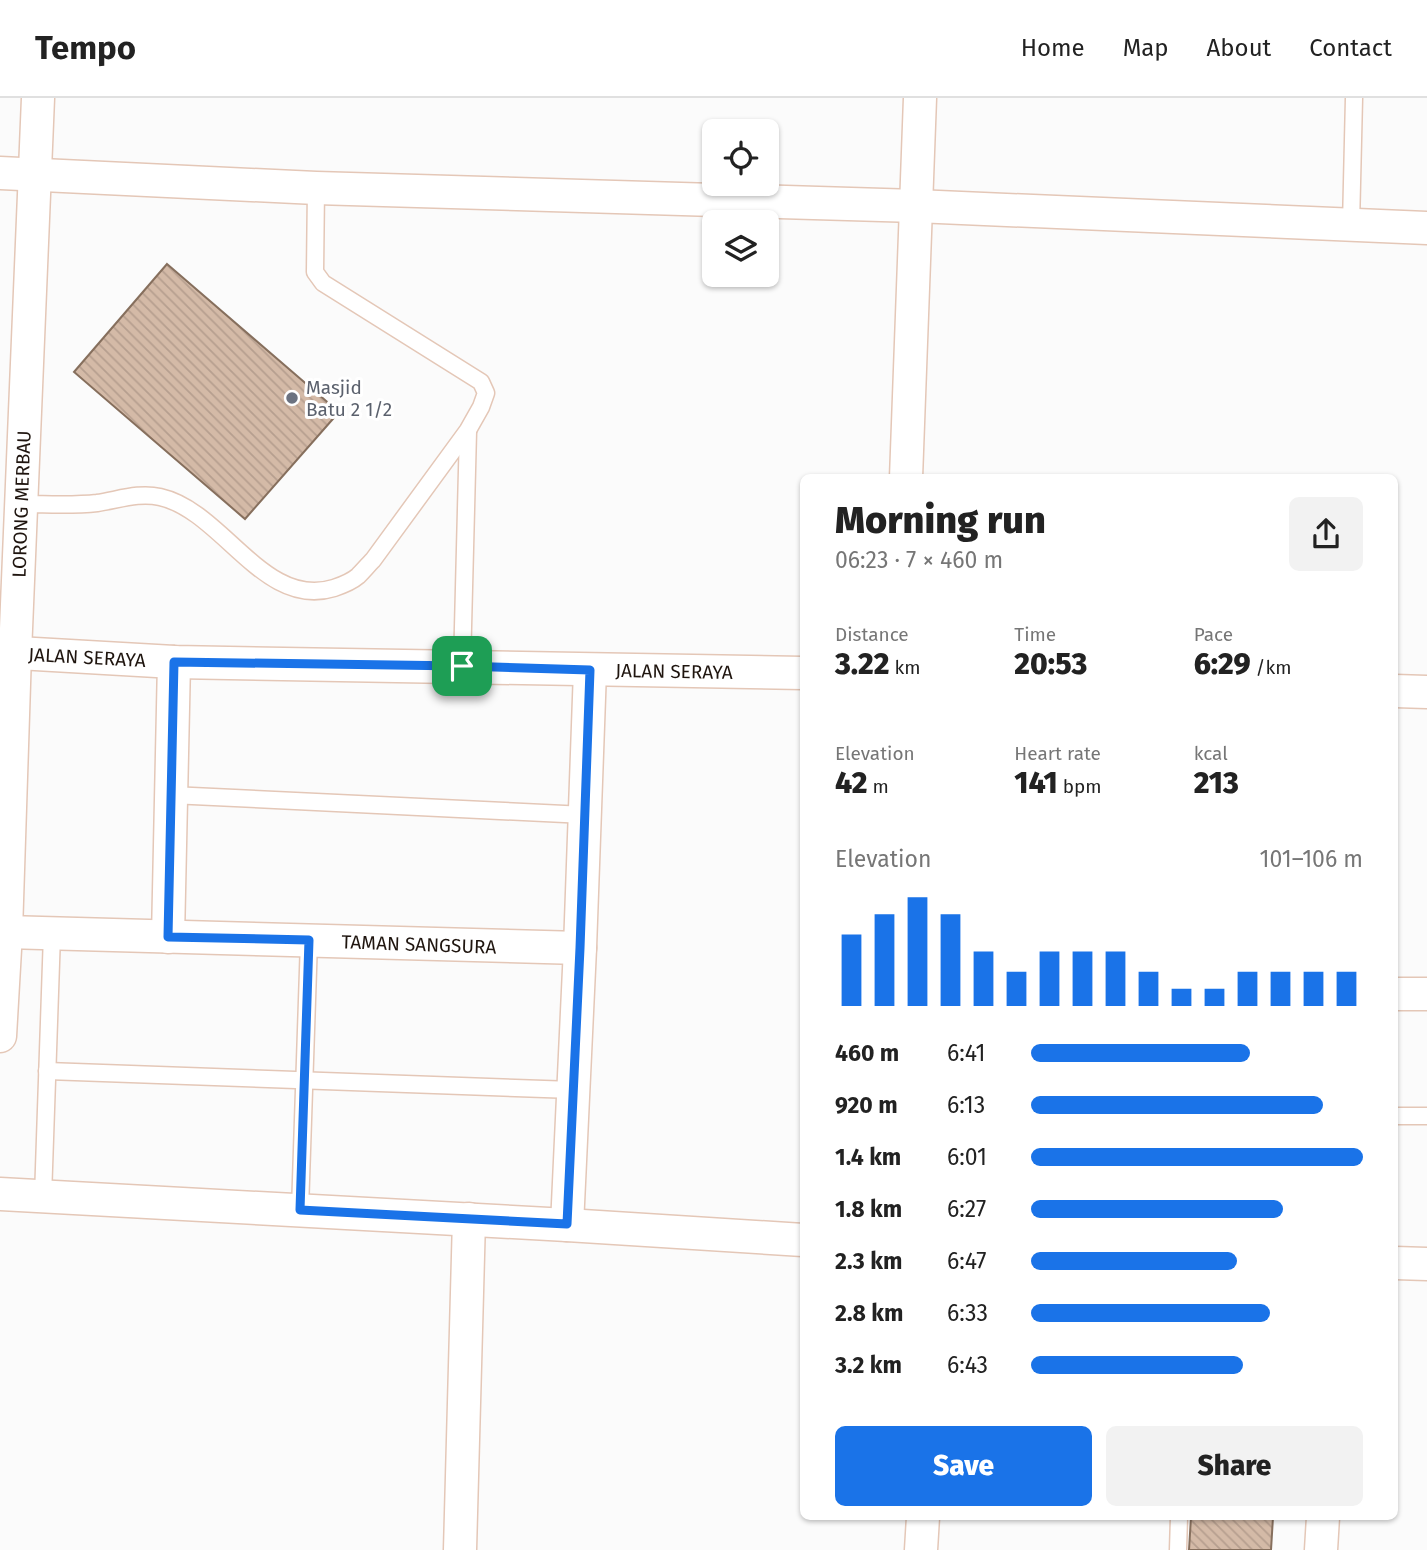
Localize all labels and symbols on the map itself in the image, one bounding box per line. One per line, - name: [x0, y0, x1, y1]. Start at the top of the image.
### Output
- place label: Masjid Batu 2 1/2: [306, 376, 392, 421]
- marker: Masjid Batu 2 1/2: [284, 390, 300, 406]
- street label: LORONG MERBAU: [7, 430, 36, 578]
- pin: [432, 636, 492, 696]
- street label: JALAN SERAYA: [28, 643, 146, 672]
- street label: JALAN SERAYA: [615, 659, 733, 684]
- street label: TAMAN SANGSURA: [341, 930, 497, 959]

